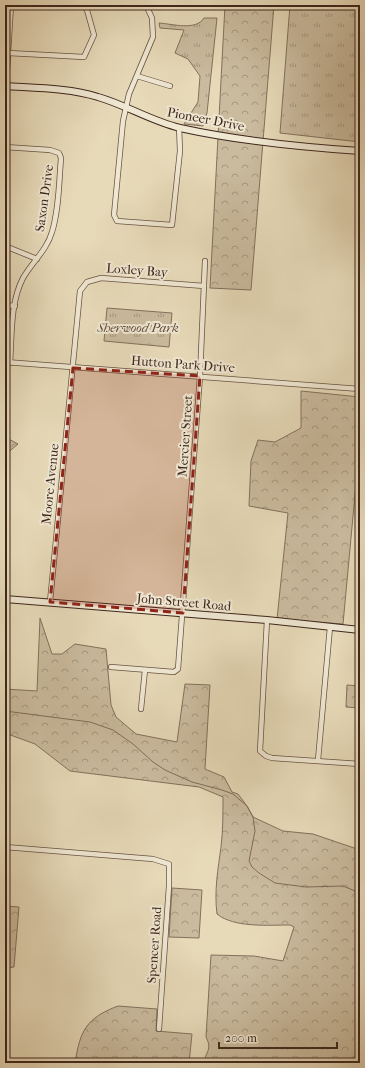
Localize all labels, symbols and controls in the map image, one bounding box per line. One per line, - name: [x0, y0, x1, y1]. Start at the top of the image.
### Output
- street label: Pioneer Drive: [166, 104, 247, 134]
- street label: Saxon Drive: [32, 163, 56, 233]
- street label: Loxley Bay: [106, 260, 169, 280]
- park label: Sherwood Park: [96, 320, 179, 335]
- street label: Hutton Park Drive: [131, 353, 236, 375]
- street label: Mercier Street: [175, 394, 195, 478]
- street label: Moore Avenue: [38, 442, 62, 525]
- street label: John Street Road: [135, 590, 233, 614]
- street label: Spencer Road: [144, 905, 164, 984]
- scale bar: [219, 1024, 337, 1050]
- text: 200 m: [225, 1031, 257, 1045]

